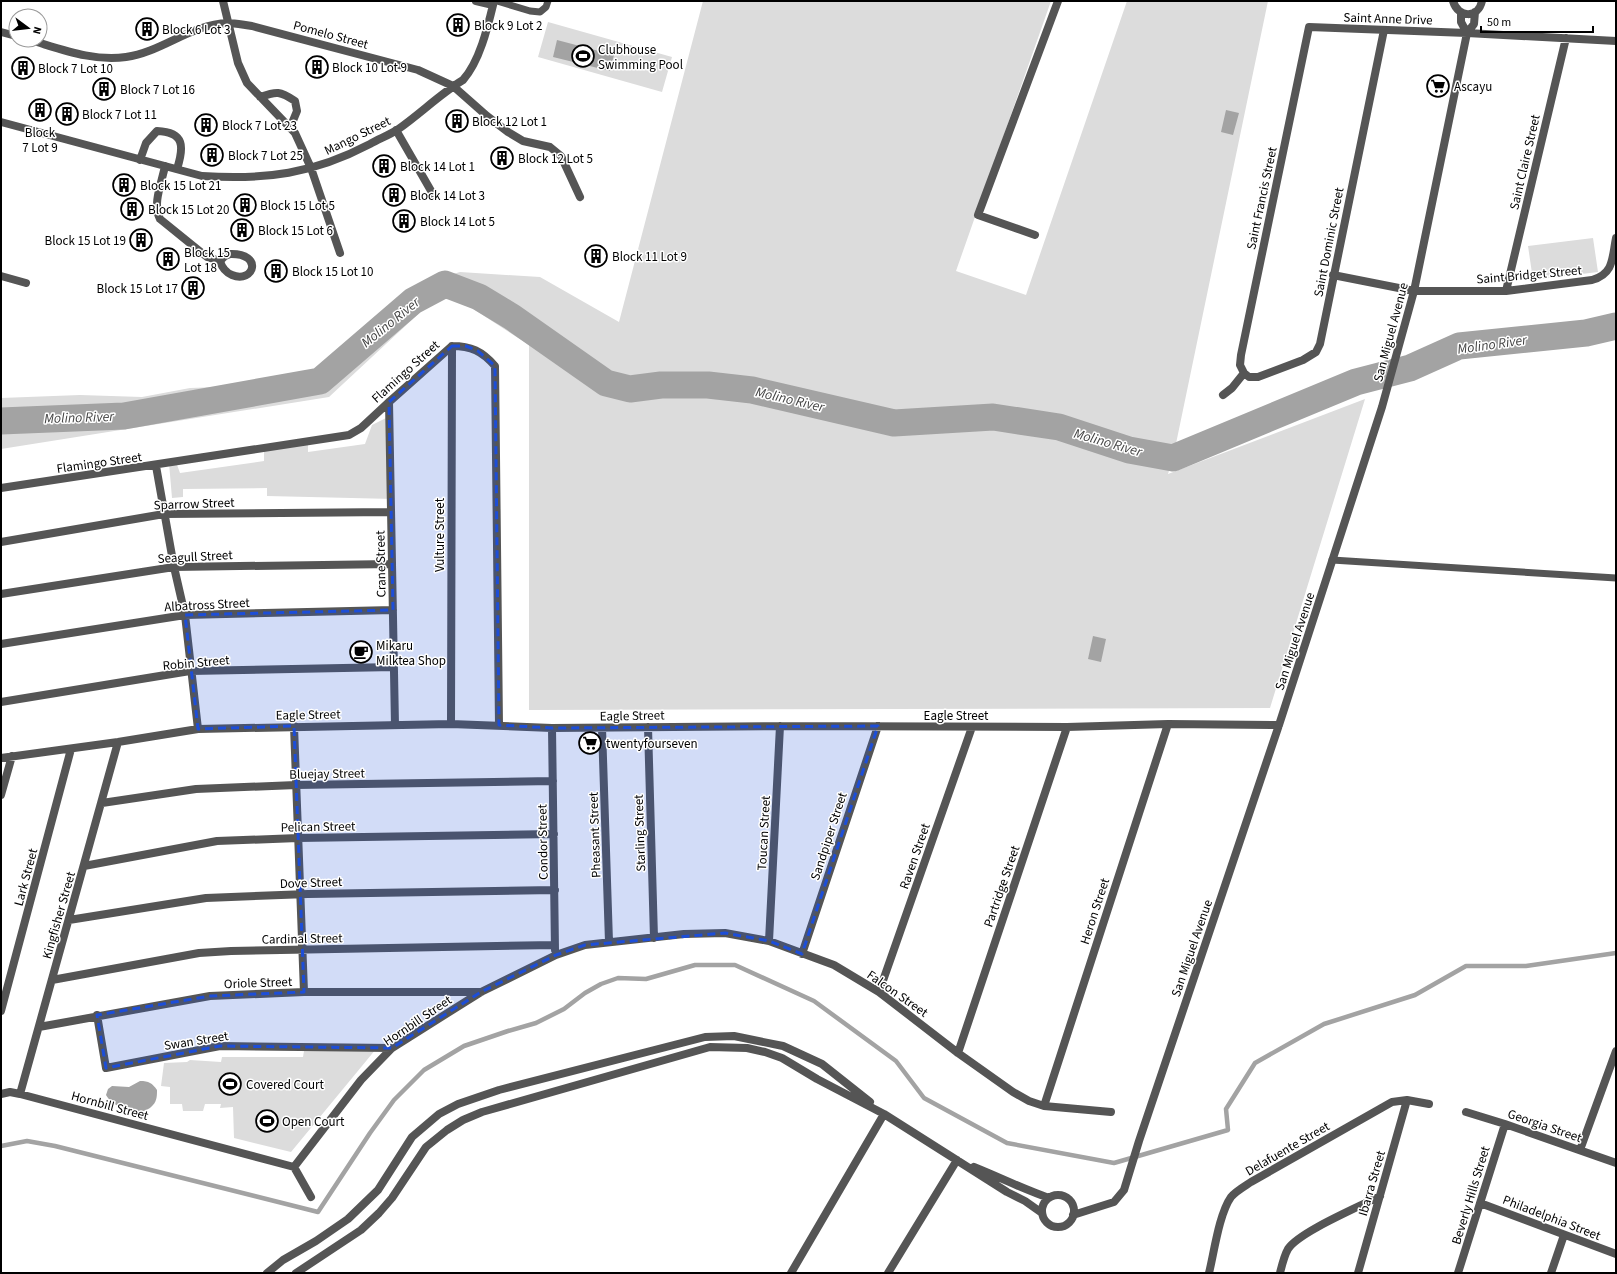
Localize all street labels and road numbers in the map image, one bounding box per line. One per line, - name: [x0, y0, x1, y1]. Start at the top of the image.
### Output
- street label: Saint Anne Drive: [1343, 8, 1433, 30]
- street label: Pomelo Street: [291, 16, 371, 54]
- street label: Mango Street: [321, 112, 394, 160]
- street label: Saint Claire Street: [1505, 112, 1545, 212]
- street label: Saint Francis Street: [1242, 145, 1282, 251]
- street label: Saint Dominic Street: [1310, 185, 1349, 299]
- street label: Saint Bridget Street: [1476, 261, 1583, 289]
- street label: San Miguel Avenue: [1369, 281, 1413, 384]
- street label: Flamingo Street: [368, 336, 444, 407]
- street label: Flamingo Street: [55, 448, 144, 478]
- street label: Sparrow Street: [153, 494, 235, 514]
- street label: Vulture Street: [431, 497, 449, 572]
- street label: Crane Street: [371, 530, 391, 598]
- street label: Seagull Street: [157, 546, 234, 568]
- street label: San Miguel Avenue: [1271, 590, 1319, 693]
- street label: Albatross Street: [164, 594, 251, 616]
- street label: Robin Street: [162, 651, 231, 675]
- street label: Eagle Street: [275, 705, 341, 725]
- street label: Eagle Street: [599, 706, 665, 726]
- street label: Eagle Street: [924, 707, 989, 725]
- street label: Bluejay Street: [289, 764, 366, 784]
- street label: Sandpiper Street: [806, 789, 852, 883]
- street label: Pheasant Street: [584, 791, 605, 878]
- street label: Starling Street: [630, 793, 650, 872]
- street label: Toucan Street: [753, 795, 775, 871]
- street label: Condor Street: [533, 803, 553, 880]
- street label: Pelican Street: [281, 817, 356, 837]
- street label: Raven Street: [895, 820, 935, 892]
- street label: Partridge Street: [980, 843, 1025, 930]
- street label: Lark Street: [10, 846, 42, 908]
- street label: Kingfisher Street: [38, 869, 80, 961]
- street label: Dove Street: [279, 873, 343, 893]
- street label: Heron Street: [1076, 875, 1114, 947]
- street label: San Miguel Avenue: [1167, 897, 1217, 999]
- street label: Cardinal Street: [261, 929, 343, 949]
- street label: Falcon Street: [863, 966, 932, 1022]
- street label: Oriole Street: [224, 973, 293, 993]
- street label: Hornbill Street: [380, 991, 456, 1050]
- street label: Swan Street: [163, 1027, 230, 1055]
- street label: Hornbill Street: [69, 1087, 151, 1125]
- street label: Georgia Street: [1505, 1105, 1585, 1147]
- street label: Delafuente Street: [1242, 1117, 1333, 1180]
- street label: Beverly Hills Street: [1447, 1143, 1495, 1247]
- street label: Ibarra Street: [1354, 1148, 1390, 1218]
- street label: Philadelphia Street: [1500, 1191, 1604, 1245]

